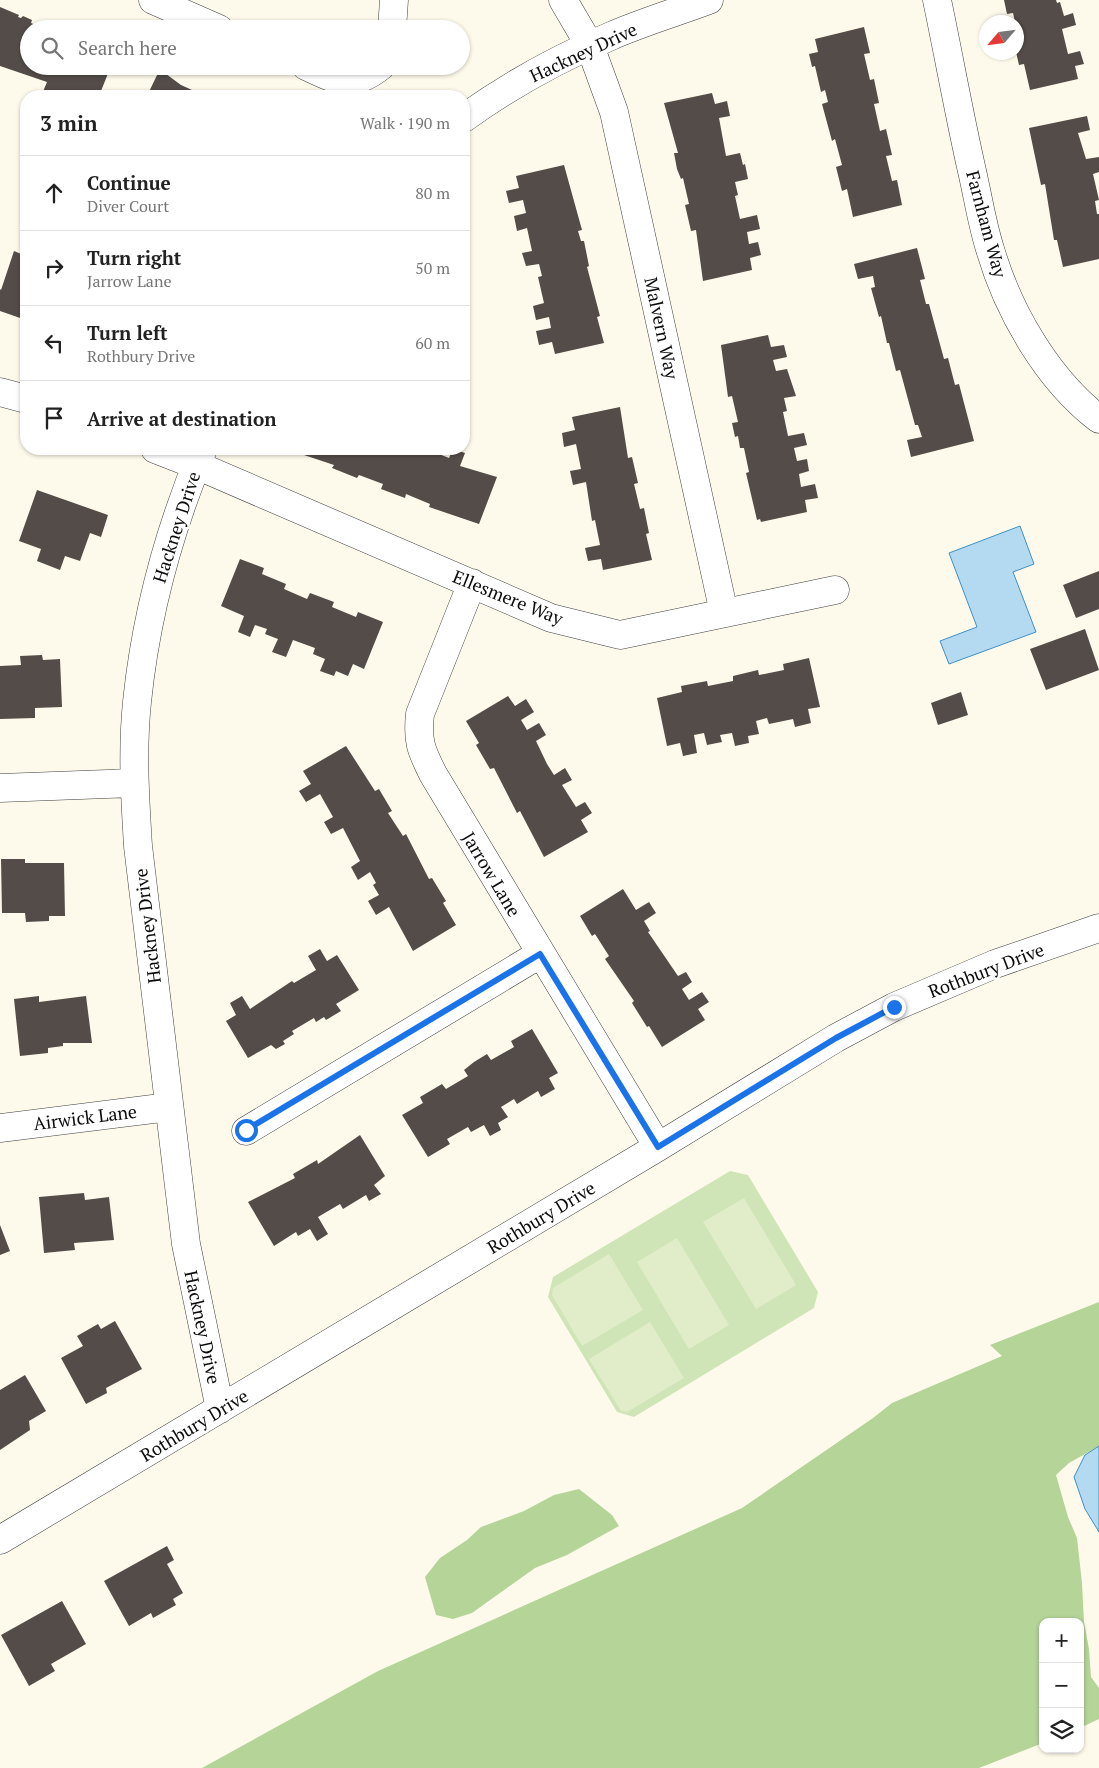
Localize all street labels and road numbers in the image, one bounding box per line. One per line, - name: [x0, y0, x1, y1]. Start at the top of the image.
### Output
- street label: Hackney Drive: [526, 17, 640, 87]
- street label: Farnham Way: [961, 168, 1013, 281]
- street label: Malvern Way: [639, 275, 685, 382]
- street label: Hackney Drive: [147, 468, 205, 586]
- street label: Ellesmere Way: [449, 564, 568, 630]
- street label: Jarrow Lane: [457, 827, 527, 921]
- street label: Hackney Drive: [128, 867, 166, 985]
- street label: Rothbury Drive: [925, 937, 1047, 1003]
- street label: Airwick Lane: [32, 1099, 138, 1135]
- street label: Rothbury Drive: [483, 1175, 599, 1259]
- street label: Hackney Drive: [179, 1268, 227, 1386]
- street label: Rothbury Drive: [136, 1383, 252, 1467]

